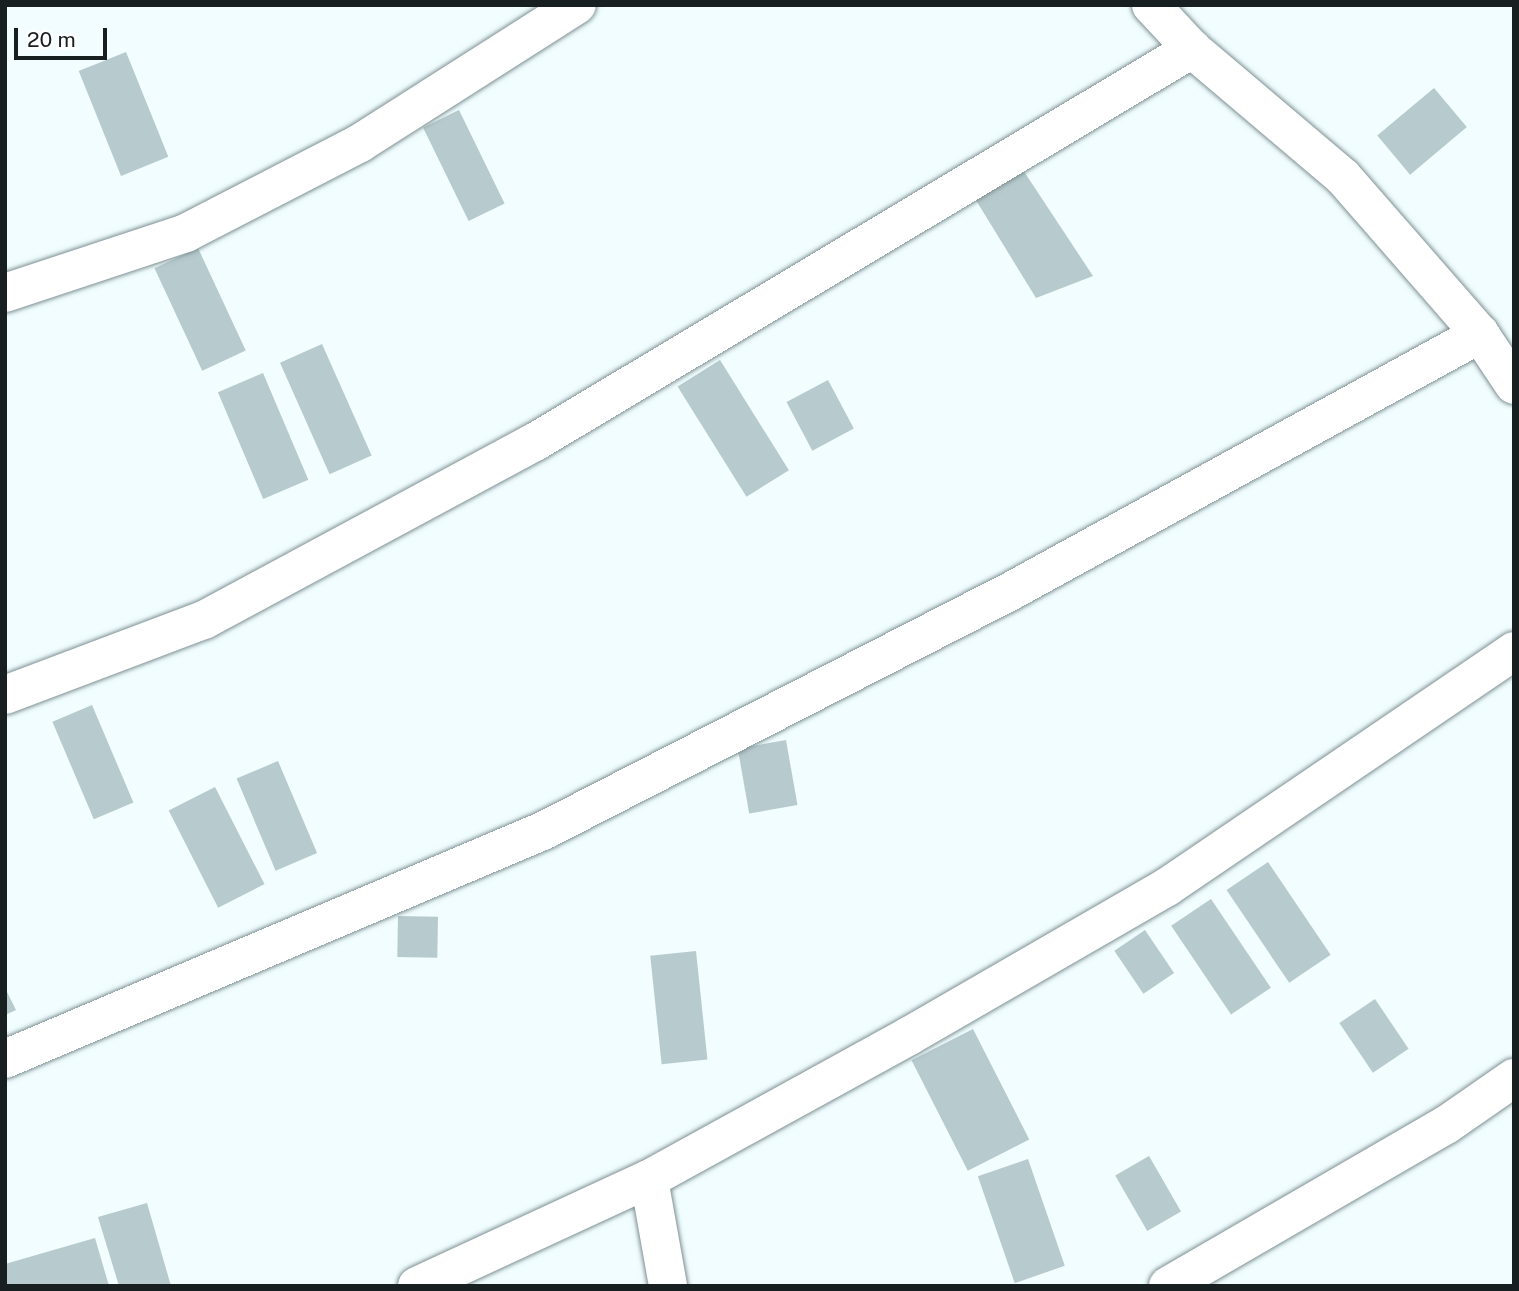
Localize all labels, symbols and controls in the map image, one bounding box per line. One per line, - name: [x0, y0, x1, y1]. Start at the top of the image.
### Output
- scale bar: [18, 14, 110, 58]
- text: 20 m: [27, 27, 76, 52]

